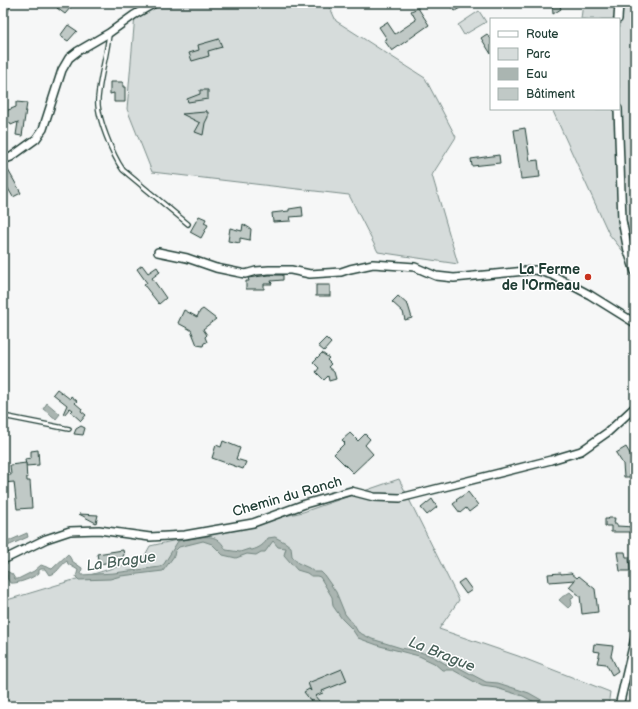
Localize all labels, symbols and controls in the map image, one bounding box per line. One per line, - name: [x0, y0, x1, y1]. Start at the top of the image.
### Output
- legend: [490, 18, 620, 110]
- text: Route: [526, 27, 558, 42]
- text: Parc: [526, 47, 550, 62]
- text: Eau: [526, 67, 547, 82]
- text: Bâtiment: [526, 87, 575, 102]
- place label: La Ferme de l'Ormeau: [502, 261, 580, 294]
- marker: La Ferme de l'Ormeau: [583, 272, 593, 282]
- street label: Chemin du Ranch: [230, 473, 344, 520]
- water label: La Brague: [85, 547, 157, 576]
- water label: La Brague: [406, 633, 478, 676]

